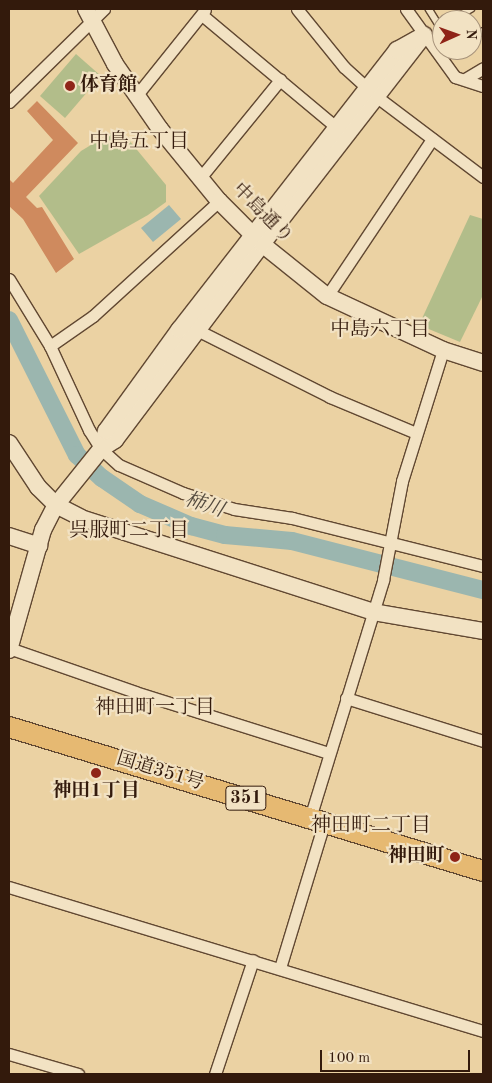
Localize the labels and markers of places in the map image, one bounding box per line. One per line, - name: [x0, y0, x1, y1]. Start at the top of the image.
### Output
- place label: 体育館: [80, 75, 137, 97]
- marker: 体育館: [64, 80, 76, 92]
- marker: 神田1丁目: [90, 767, 102, 779]
- place label: 神田1丁目: [52, 781, 140, 803]
- place label: 神田町: [388, 846, 445, 868]
- marker: 神田町: [449, 851, 461, 863]

